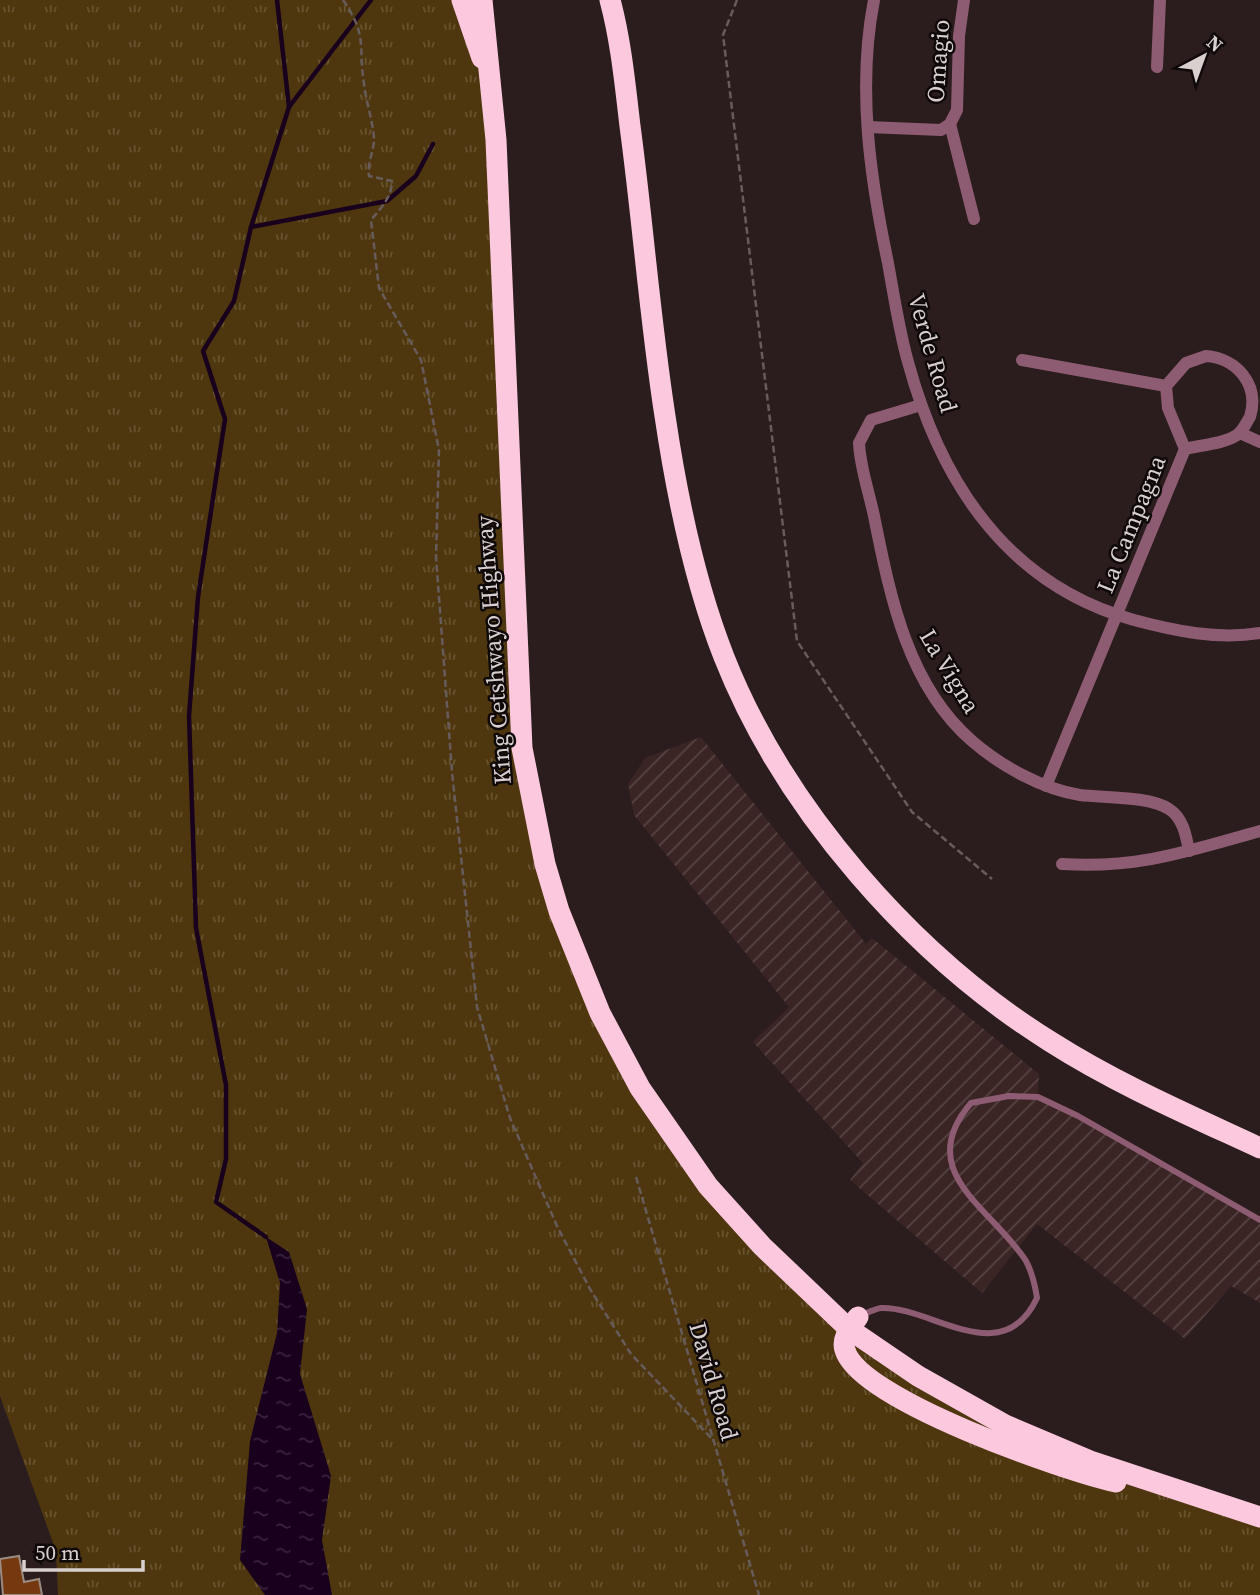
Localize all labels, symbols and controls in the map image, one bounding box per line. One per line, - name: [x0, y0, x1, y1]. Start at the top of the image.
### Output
- street label: Omagio: [919, 18, 957, 104]
- north arrow: [1169, 21, 1239, 91]
- text: N: [1201, 29, 1229, 58]
- street label: Verde Road: [900, 290, 966, 417]
- street label: La Campagna: [1088, 450, 1174, 598]
- street label: King Cetshwayo Highway: [467, 514, 519, 786]
- street label: La Vigna: [912, 623, 989, 720]
- street label: David Road: [681, 1318, 747, 1444]
- scale bar: [24, 1528, 144, 1572]
- text: 50 m: [35, 1538, 80, 1567]

